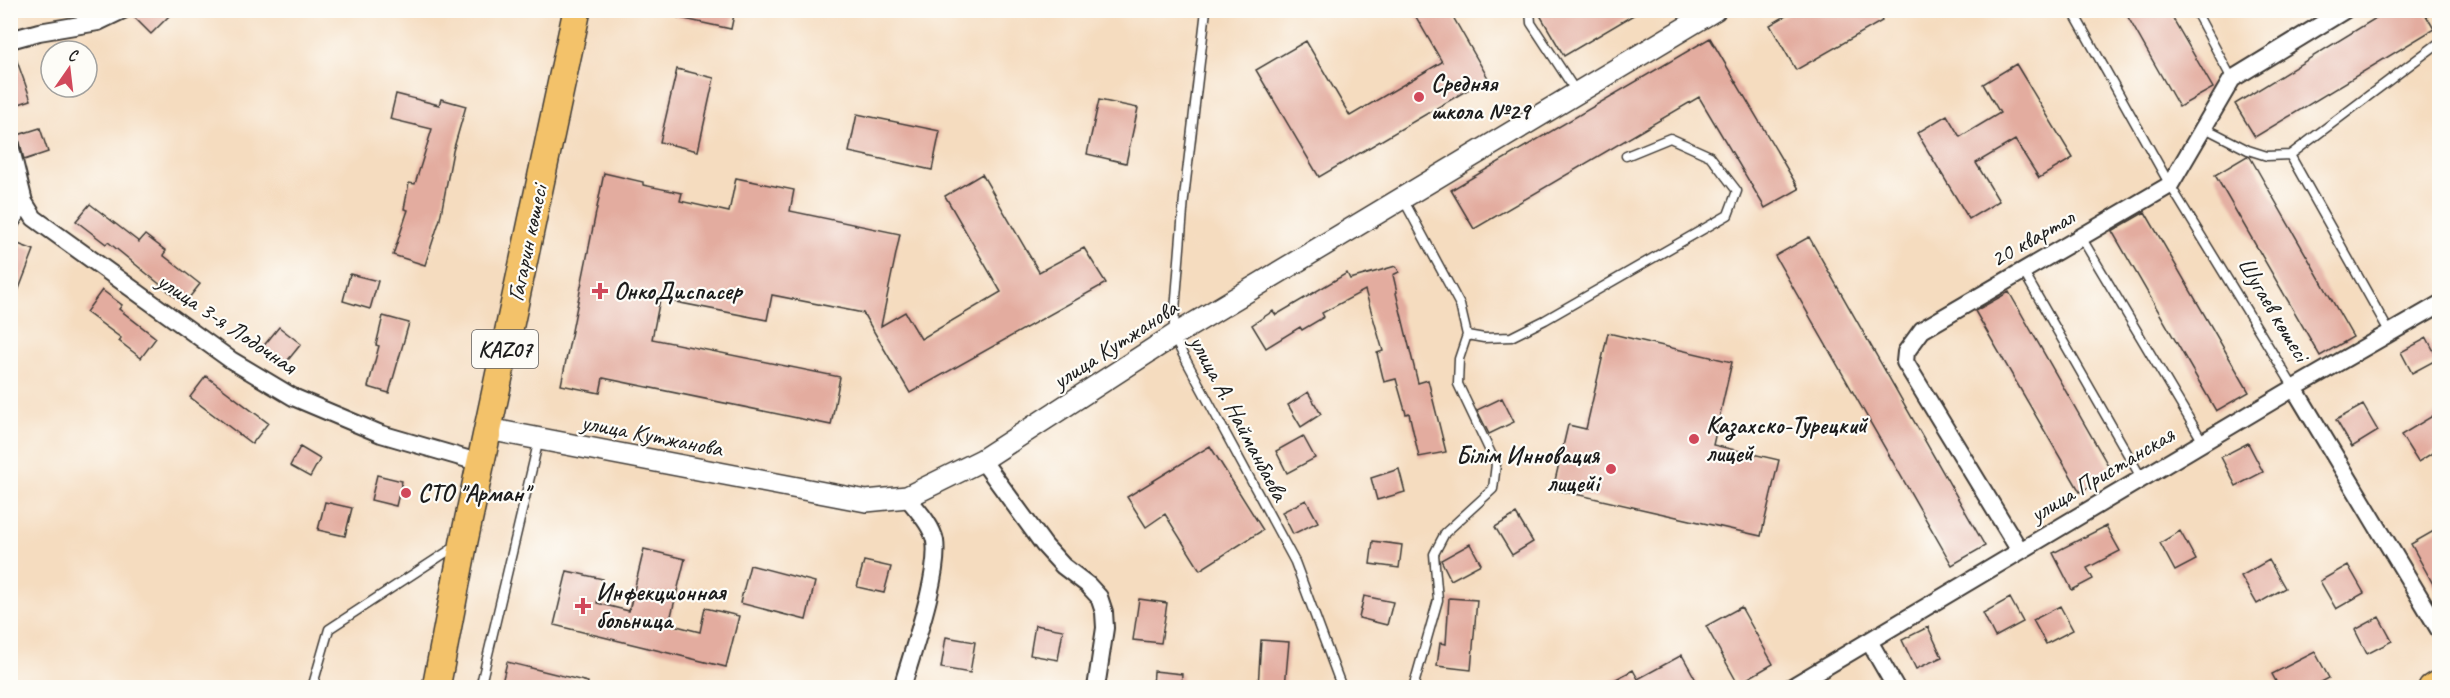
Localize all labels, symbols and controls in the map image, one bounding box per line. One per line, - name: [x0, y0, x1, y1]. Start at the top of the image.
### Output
- north arrow: [39, 39, 99, 99]
- text: С: [66, 45, 81, 67]
- place label: Средняя школа №29: [1431, 68, 1532, 126]
- marker: Средняя школа №29: [1412, 90, 1426, 104]
- street label: Гагарин көшесі: [500, 180, 554, 304]
- street label: 20 квартал: [1985, 201, 2081, 274]
- street label: Шугаев көшесі: [2231, 251, 2318, 369]
- street label: улица 3-я Лодочная: [150, 264, 304, 381]
- place label: ОнкоДиспасер: [614, 276, 744, 306]
- marker: ОнкоДиспасер: [591, 282, 609, 300]
- street label: улица Кутжанова: [1045, 292, 1184, 397]
- street label: улица А. Найманбаева: [1182, 328, 1296, 507]
- road number: KAZ07: [472, 330, 538, 368]
- street label: улица Кутжанова: [577, 406, 727, 464]
- place label: Казахско-Турецкий лицей: [1706, 410, 1869, 468]
- street label: улица Пристанская: [2023, 419, 2181, 530]
- marker: Казахско-Турецкий лицей: [1687, 432, 1701, 446]
- place label: Білім Инновация лицейі: [1456, 440, 1602, 498]
- marker: Білім Инновация лицейі: [1604, 462, 1618, 476]
- place label: СТО "Арман": [418, 478, 534, 508]
- marker: СТО "Арман": [399, 486, 413, 500]
- place label: Инфекционная больница: [596, 577, 727, 635]
- marker: Инфекционная больница: [574, 597, 592, 615]

